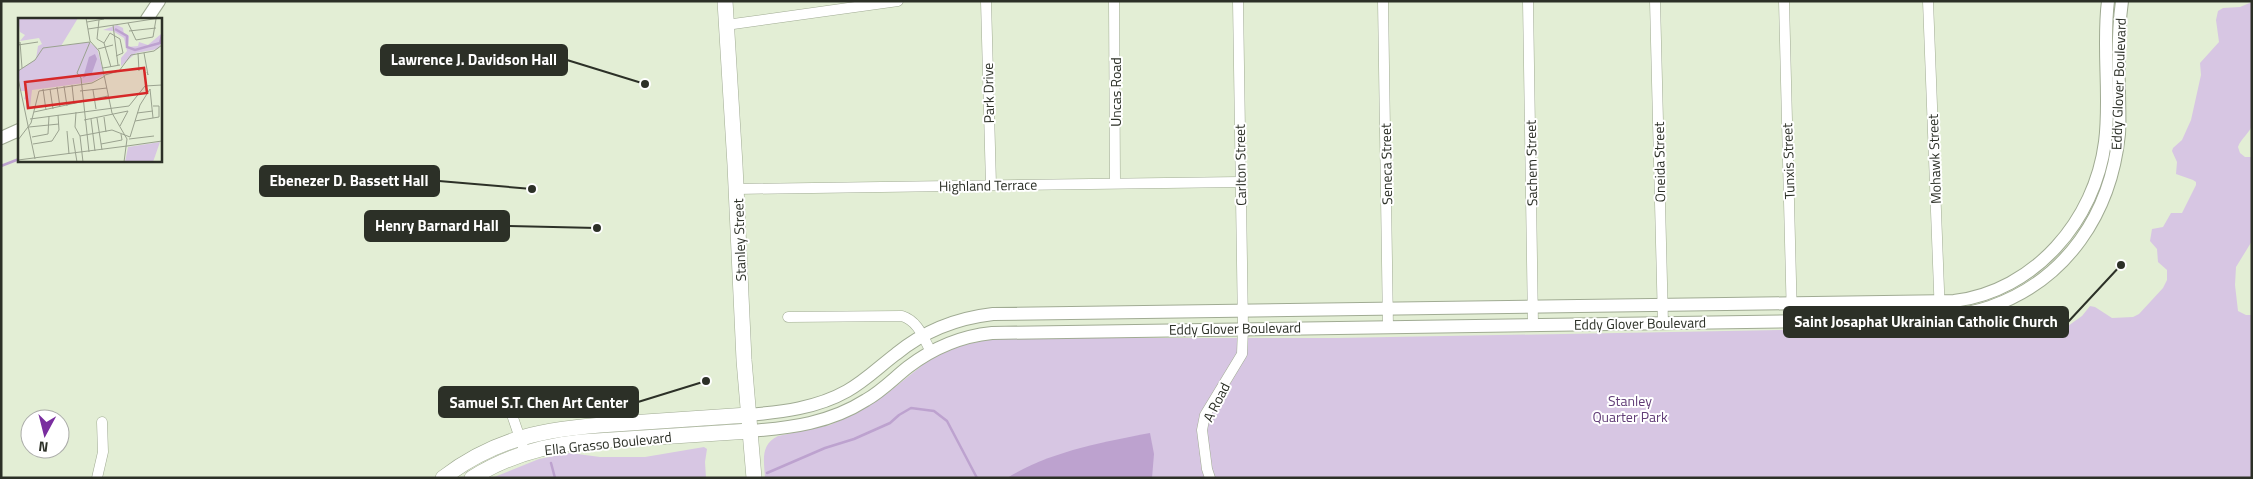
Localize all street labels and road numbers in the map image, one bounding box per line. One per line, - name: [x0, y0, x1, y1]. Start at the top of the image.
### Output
- street label: Eddy Glover Boulevard: [2105, 18, 2131, 150]
- street label: Uncas Road: [1105, 57, 1126, 127]
- street label: Park Drive: [977, 63, 999, 123]
- street label: Mohawk Street: [1922, 114, 1946, 204]
- street label: Sachem Street: [1520, 120, 1542, 206]
- street label: Oneida Street: [1648, 122, 1670, 202]
- street label: Tunxis Street: [1776, 122, 1800, 199]
- street label: Seneca Street: [1375, 123, 1397, 205]
- street label: Carlton Street: [1229, 124, 1251, 206]
- street label: Highland Terrace: [939, 174, 1037, 196]
- street label: Stanley Street: [727, 198, 751, 282]
- street label: Eddy Glover Boulevard: [1574, 311, 1706, 335]
- street label: Eddy Glover Boulevard: [1169, 316, 1301, 340]
- street label: A Road: [1197, 379, 1235, 425]
- street label: Ella Grasso Boulevard: [543, 426, 673, 460]

